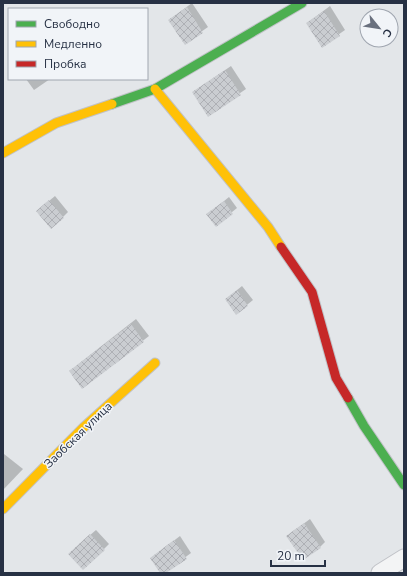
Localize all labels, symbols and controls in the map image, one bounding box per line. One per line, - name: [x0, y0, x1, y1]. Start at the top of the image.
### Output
- legend: [8, 8, 148, 80]
- north arrow: [359, 8, 399, 48]
- text: Свободно: [44, 16, 100, 32]
- text: С: [379, 26, 396, 40]
- text: Медленно: [44, 36, 102, 52]
- text: Пробка: [44, 56, 87, 72]
- street label: Заобская улица: [40, 398, 116, 472]
- scale bar: [271, 542, 325, 568]
- text: 20 m: [277, 548, 305, 564]

